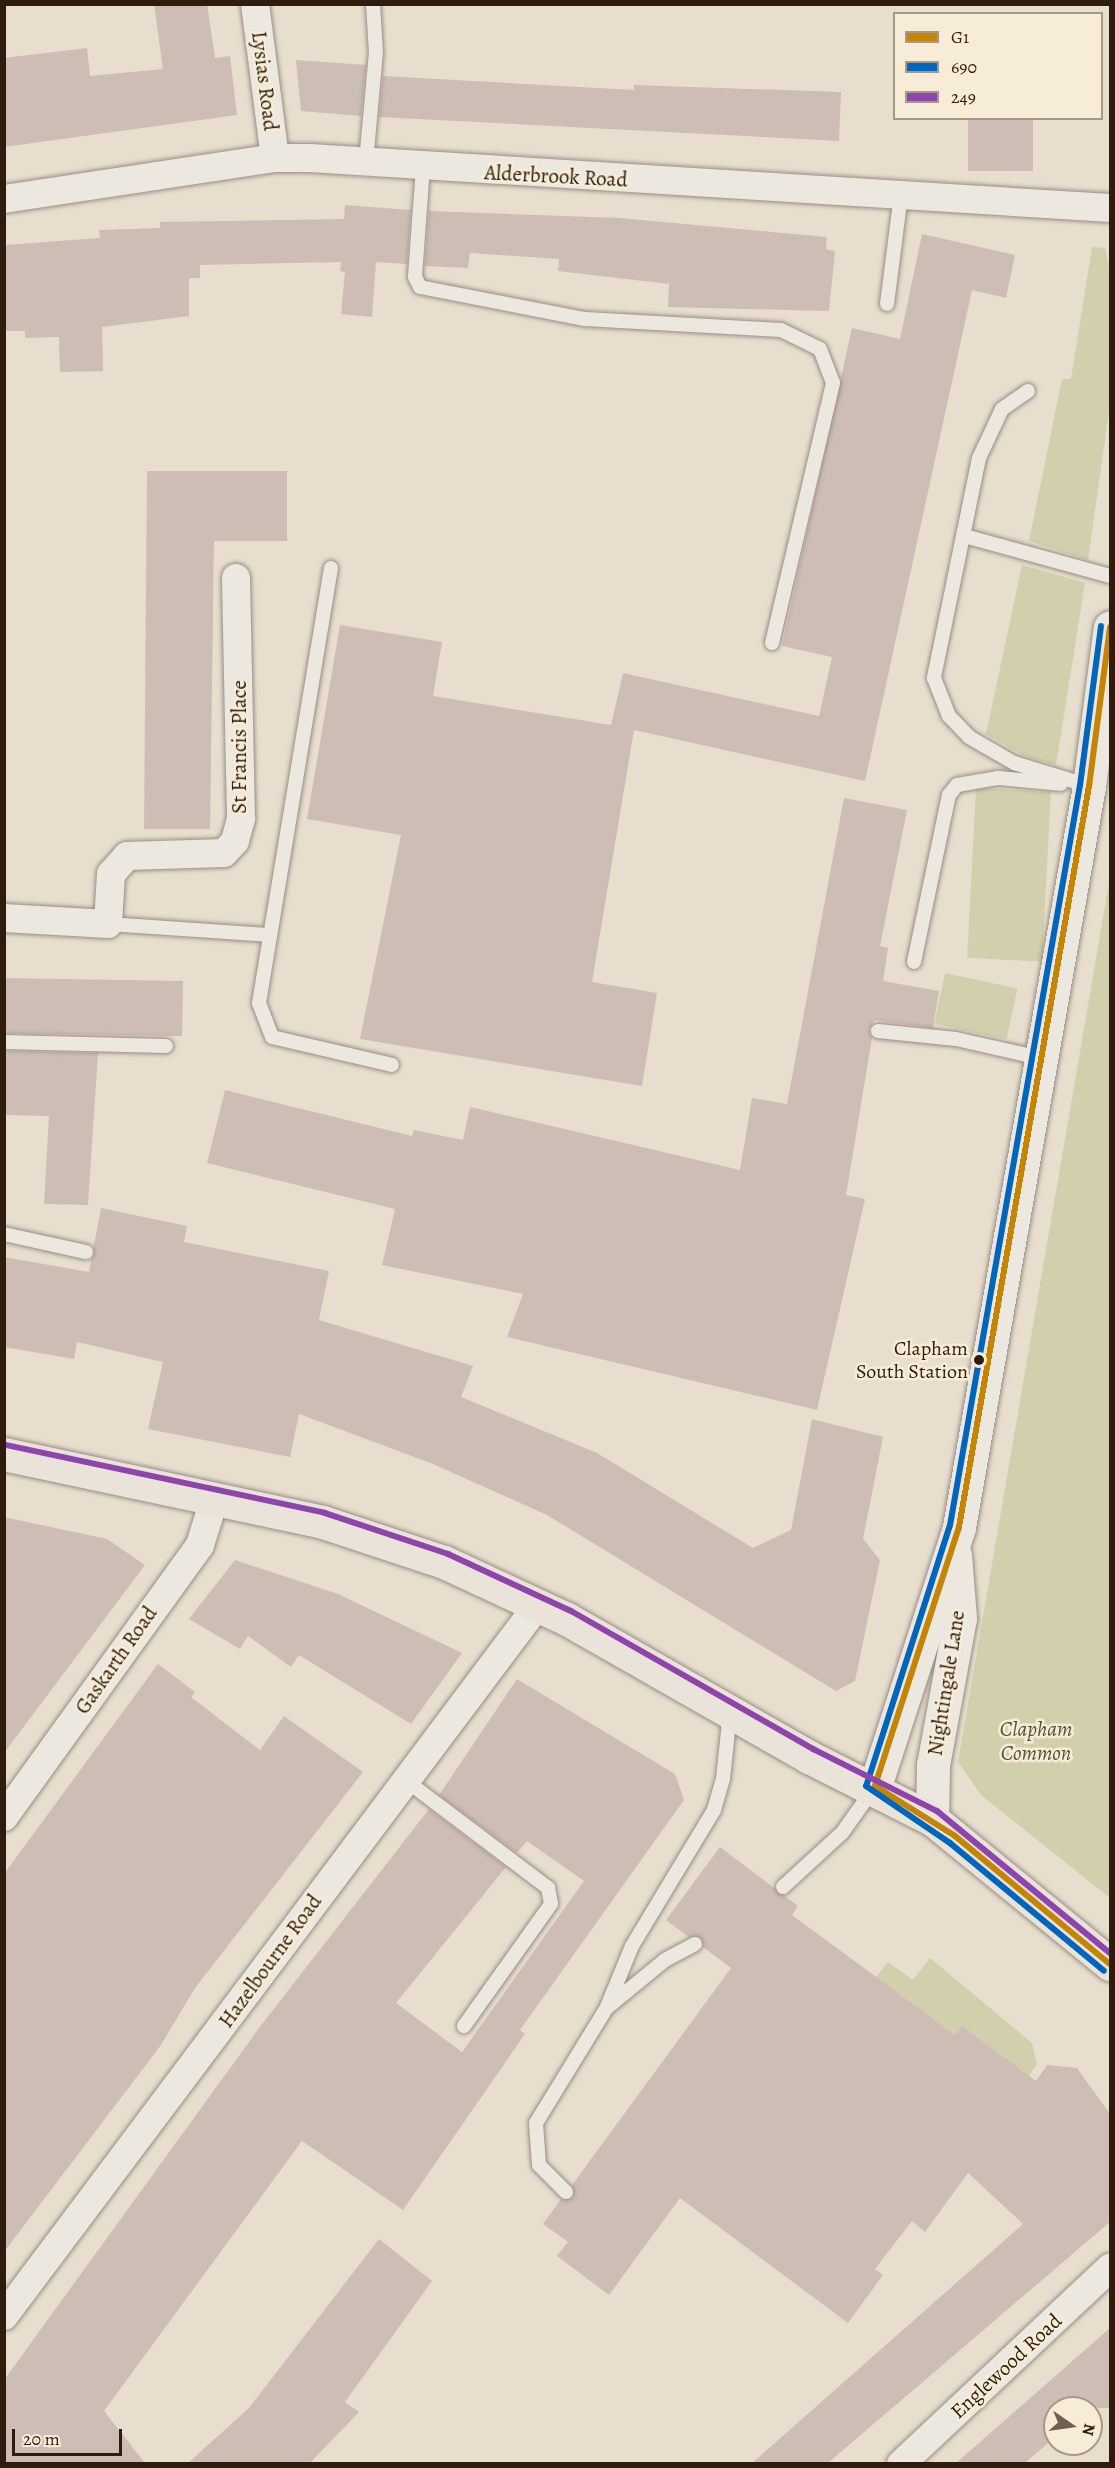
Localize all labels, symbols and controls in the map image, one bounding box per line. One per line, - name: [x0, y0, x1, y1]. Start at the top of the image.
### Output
- legend: [893, 12, 1103, 120]
- text: G1: [951, 25, 969, 49]
- street label: Lysias Road: [246, 30, 284, 132]
- text: 690: [951, 55, 977, 79]
- text: 249: [951, 85, 976, 109]
- street label: Alderbrook Road: [484, 160, 628, 192]
- street label: St Francis Place: [226, 680, 252, 814]
- place label: Clapham South Station: [856, 1336, 968, 1383]
- marker: Clapham South Station: [973, 1354, 985, 1366]
- street label: Gaskarth Road: [70, 1601, 162, 1719]
- street label: Nightingale Lane: [922, 1608, 970, 1758]
- park label: Clapham Common: [1000, 1716, 1072, 1766]
- street label: Hazelbourne Road: [213, 1889, 327, 2033]
- street label: Englewood Road: [945, 2308, 1067, 2424]
- north arrow: [1043, 2396, 1103, 2456]
- scale bar: [15, 2417, 124, 2455]
- text: N: [1077, 2421, 1101, 2438]
- text: 20 m: [23, 2427, 60, 2451]

